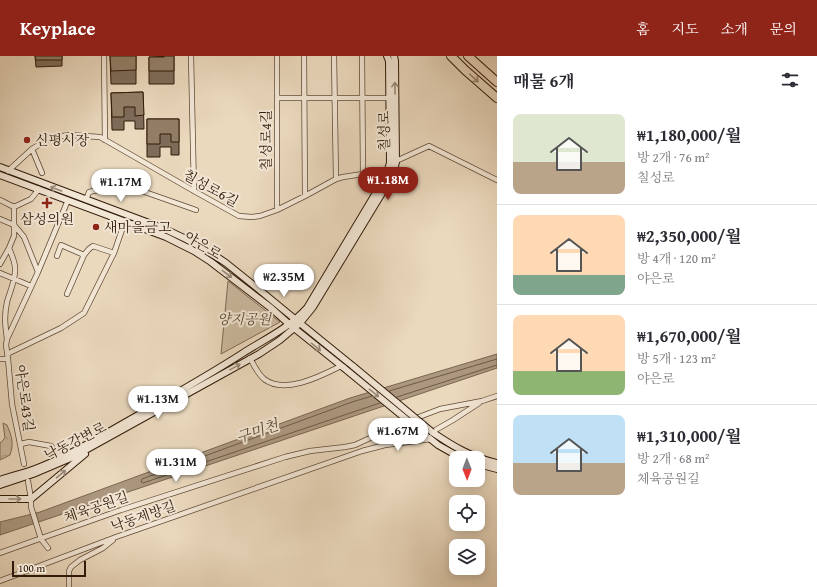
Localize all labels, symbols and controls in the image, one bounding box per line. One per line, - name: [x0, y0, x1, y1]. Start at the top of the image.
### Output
- text: Keyplace: [20, 14, 96, 42]
- text: 홈: [636, 19, 650, 39]
- text: 지도: [672, 19, 699, 39]
- text: 소개: [721, 19, 748, 39]
- text: 문의: [770, 19, 797, 39]
- text: 매물 6개: [513, 68, 575, 93]
- icon: filters: [779, 69, 801, 91]
- one-way arrow: [468, 73, 479, 82]
- one-way arrow: [391, 82, 399, 95]
- street label: 칠성로4길: [256, 110, 276, 170]
- street label: 칠성로: [374, 110, 394, 151]
- text: ₩1,180,000/월: [637, 122, 742, 147]
- place label: 신평시장: [35, 130, 90, 150]
- icon: home: [545, 130, 593, 178]
- marker: 신평시장: [22, 135, 32, 145]
- text: 방 2개 · 76 m²: [637, 148, 710, 167]
- street label: 칠성로6길: [180, 165, 242, 211]
- pin: ₩1.18M: [355, 167, 421, 201]
- text: 칠성로: [637, 168, 675, 187]
- pin: ₩1.17M: [88, 169, 154, 203]
- text: ₩1.18M: [367, 170, 409, 189]
- text: ₩1.17M: [100, 172, 142, 191]
- one-way arrow: [50, 185, 63, 192]
- marker: 삼성의원: [41, 197, 53, 209]
- place label: 삼성의원: [20, 209, 74, 229]
- place label: 새마을금고: [104, 217, 172, 237]
- marker: 새마을금고: [91, 222, 101, 232]
- text: ₩2,350,000/월: [637, 223, 742, 248]
- street label: 야은로: [180, 226, 226, 264]
- icon: home: [545, 231, 593, 279]
- text: 방 4개 · 120 m²: [637, 249, 716, 268]
- pin: ₩2.35M: [251, 264, 317, 298]
- text: ₩2.35M: [263, 267, 305, 286]
- text: 야은로: [637, 269, 675, 288]
- one-way arrow: [221, 270, 232, 278]
- park label: 양지공원: [217, 309, 273, 329]
- text: ₩1,670,000/월: [637, 323, 742, 348]
- icon: home: [545, 331, 593, 379]
- one-way arrow: [311, 342, 322, 351]
- text: 방 5개 · 123 m²: [637, 349, 716, 368]
- street label: 야은로43길: [10, 363, 40, 433]
- one-way arrow: [228, 363, 240, 371]
- text: 야은로: [637, 369, 675, 388]
- pin: ₩1.13M: [125, 386, 191, 420]
- one-way arrow: [369, 388, 379, 397]
- text: ₩1.13M: [137, 389, 179, 408]
- water label: 구미천: [233, 414, 282, 448]
- street label: 낙동강변로: [40, 417, 110, 465]
- pin: ₩1.67M: [365, 418, 431, 452]
- text: ₩1.67M: [377, 421, 419, 440]
- text: ₩1,310,000/월: [637, 423, 742, 448]
- icon: home: [545, 431, 593, 479]
- pin: ₩1.31M: [143, 449, 209, 483]
- text: 방 2개 · 68 m²: [637, 449, 710, 468]
- north arrow: [449, 451, 485, 487]
- map controls: [449, 451, 485, 575]
- text: ₩1.31M: [155, 452, 197, 471]
- one-way arrow: [55, 469, 66, 478]
- text: 체육공원길: [637, 469, 700, 488]
- street label: 체육공원길: [61, 487, 131, 527]
- one-way arrow: [8, 495, 21, 503]
- button: locate: [449, 495, 485, 531]
- street label: 낙동제방길: [108, 496, 178, 536]
- button: layers: [449, 539, 485, 575]
- scale bar: [12, 559, 86, 578]
- text: 100 m: [18, 560, 45, 576]

